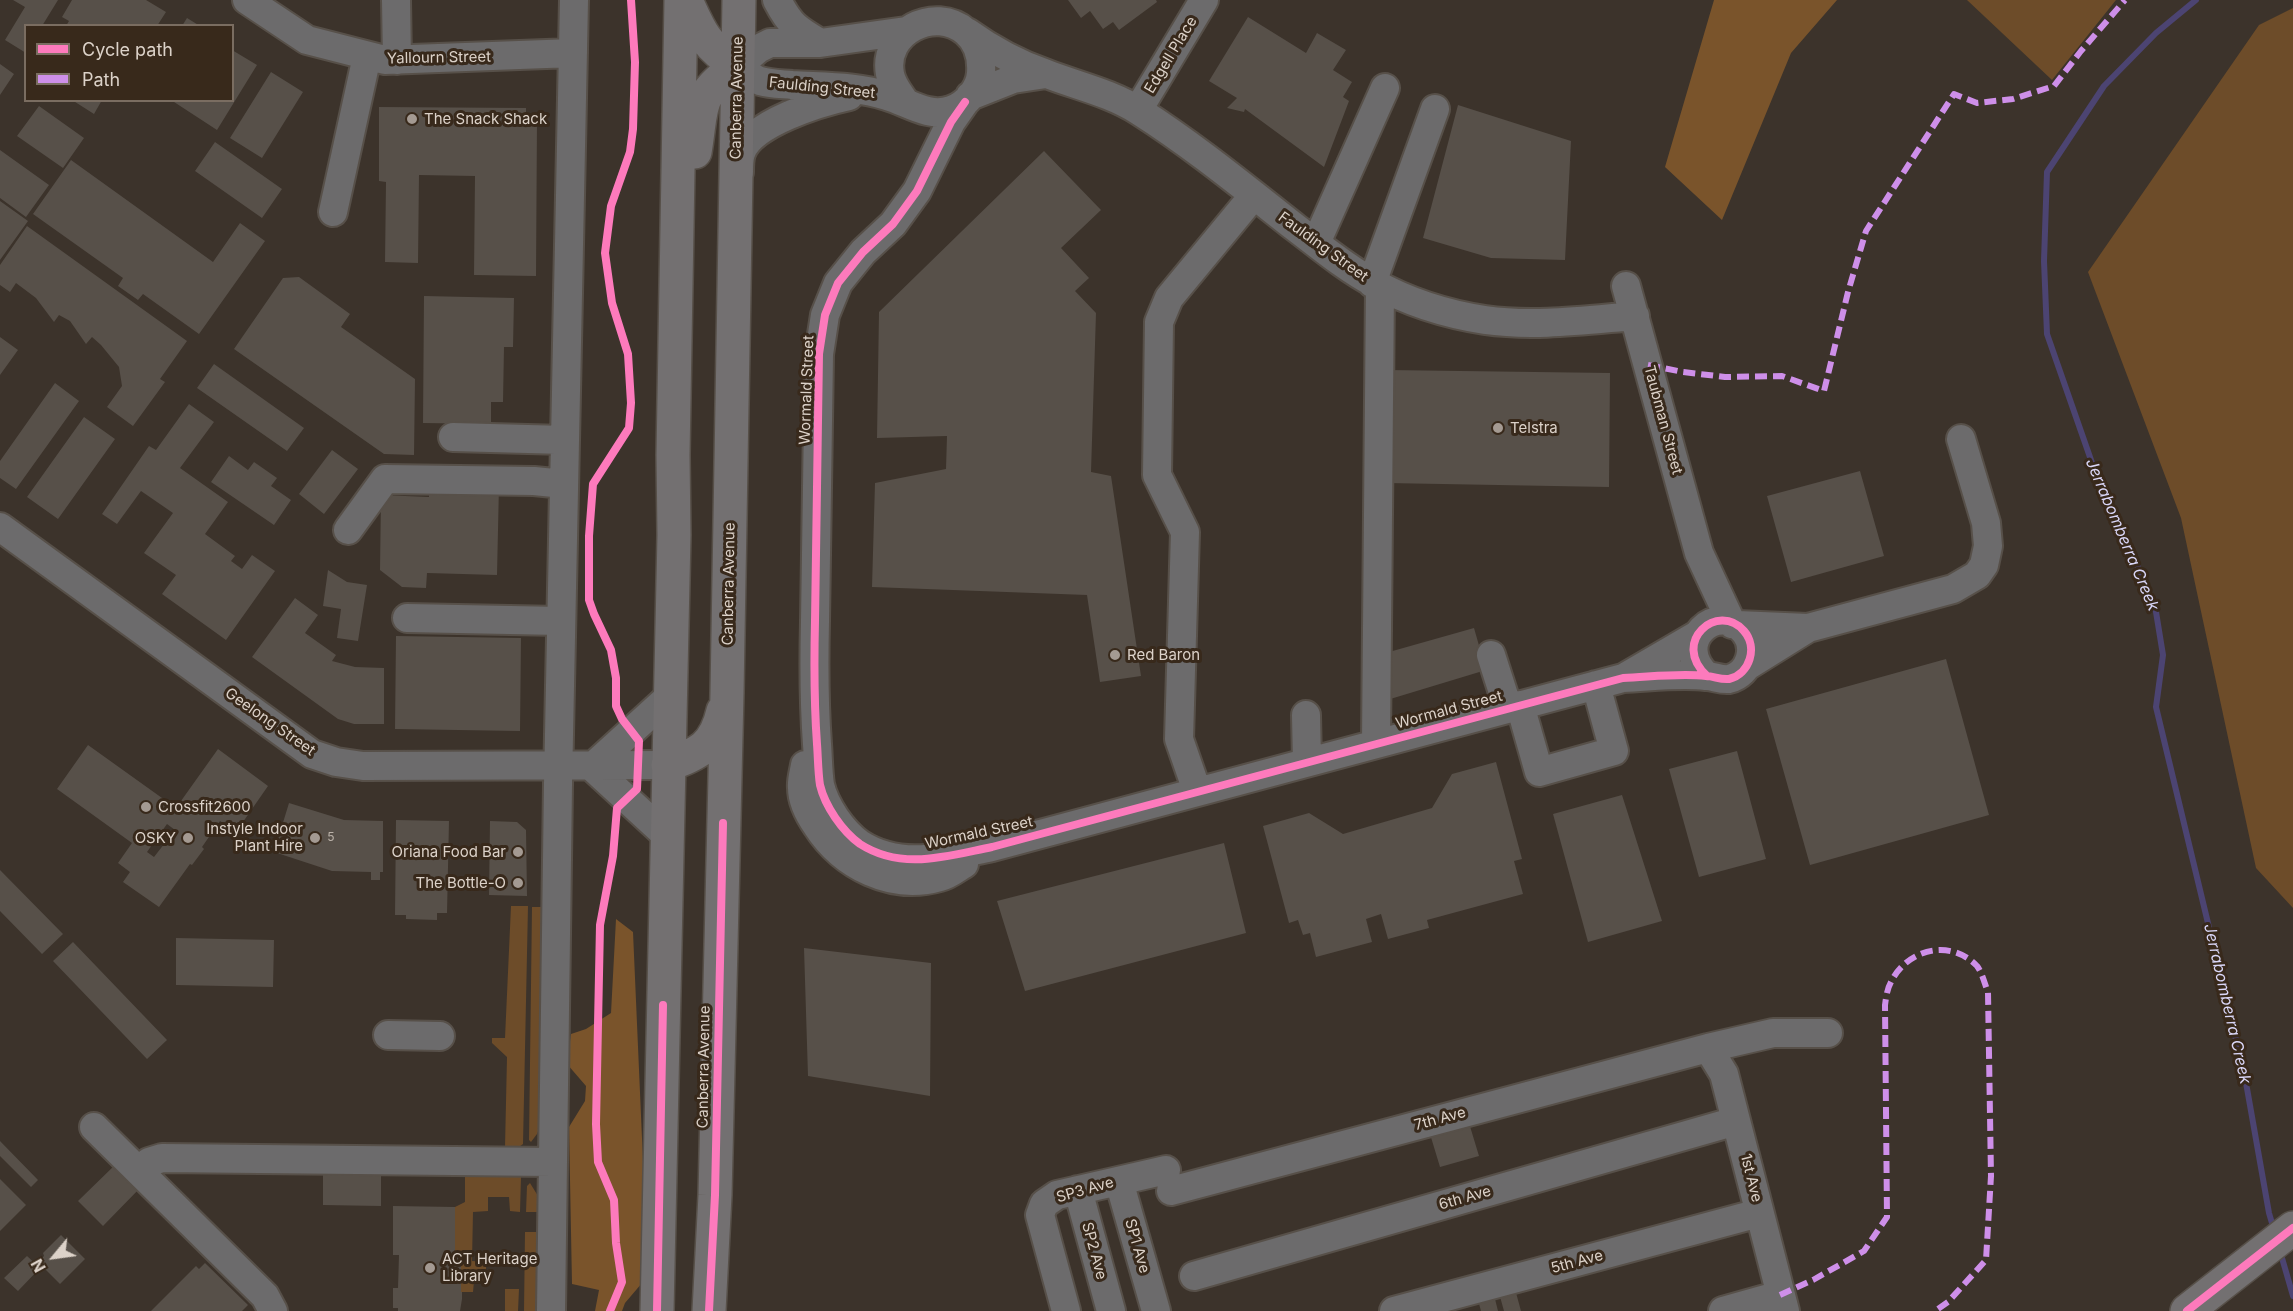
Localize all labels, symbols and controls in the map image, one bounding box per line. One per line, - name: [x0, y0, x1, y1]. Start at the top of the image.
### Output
- street label: Edgell Place: [1141, 13, 1201, 97]
- legend: [24, 24, 234, 102]
- street label: Canberra Avenue: [727, 36, 747, 160]
- text: Cycle path: [82, 39, 173, 60]
- street label: Yallourn Street: [387, 48, 491, 68]
- text: Path: [82, 69, 120, 90]
- street label: Faulding Street: [768, 73, 876, 103]
- place label: The Snack Shack: [424, 110, 547, 128]
- marker: The Snack Shack: [405, 112, 419, 126]
- street label: Faulding Street: [1274, 208, 1372, 286]
- street label: Wormald Street: [796, 335, 818, 445]
- street label: Taubman Street: [1640, 364, 1686, 476]
- place label: Telstra: [1510, 419, 1558, 437]
- marker: Telstra: [1491, 421, 1505, 435]
- water label: Jerrabomberra Creek: [2081, 456, 2163, 614]
- street label: Canberra Avenue: [719, 522, 739, 646]
- place label: Red Baron: [1127, 646, 1200, 664]
- marker: Red Baron: [1108, 648, 1122, 662]
- street label: Geelong Street: [221, 684, 319, 760]
- street label: Wormald Street: [1394, 687, 1504, 733]
- place label: Crossfit2600: [158, 798, 251, 816]
- marker: Crossfit2600: [139, 800, 153, 814]
- street label: Wormald Street: [923, 813, 1035, 853]
- place label: Instyle Indoor Plant Hire: [206, 820, 303, 855]
- place label: OSKY: [135, 829, 176, 847]
- house number: 5: [327, 830, 335, 844]
- marker: OSKY: [181, 831, 195, 845]
- marker: Instyle Indoor Plant Hire: [308, 831, 322, 845]
- place label: Oriana Food Bar: [392, 843, 506, 861]
- marker: Oriana Food Bar: [511, 845, 525, 859]
- place label: The Bottle-O: [415, 874, 506, 892]
- marker: The Bottle-O: [511, 876, 525, 890]
- water label: Jerrabomberra Creek: [2199, 922, 2255, 1086]
- street label: Canberra Avenue: [694, 1005, 714, 1129]
- street label: 7th Ave: [1412, 1103, 1468, 1135]
- street label: 1st Ave: [1736, 1152, 1766, 1204]
- street label: SP3 Ave: [1054, 1173, 1116, 1207]
- street label: 6th Ave: [1437, 1182, 1493, 1214]
- street label: SP1 Ave: [1121, 1217, 1153, 1275]
- street label: SP2 Ave: [1078, 1220, 1110, 1282]
- north arrow: [24, 1227, 84, 1287]
- street label: 5th Ave: [1549, 1246, 1605, 1278]
- place label: ACT Heritage Library: [442, 1250, 537, 1285]
- text: N: [27, 1256, 50, 1276]
- marker: ACT Heritage Library: [423, 1261, 437, 1275]

